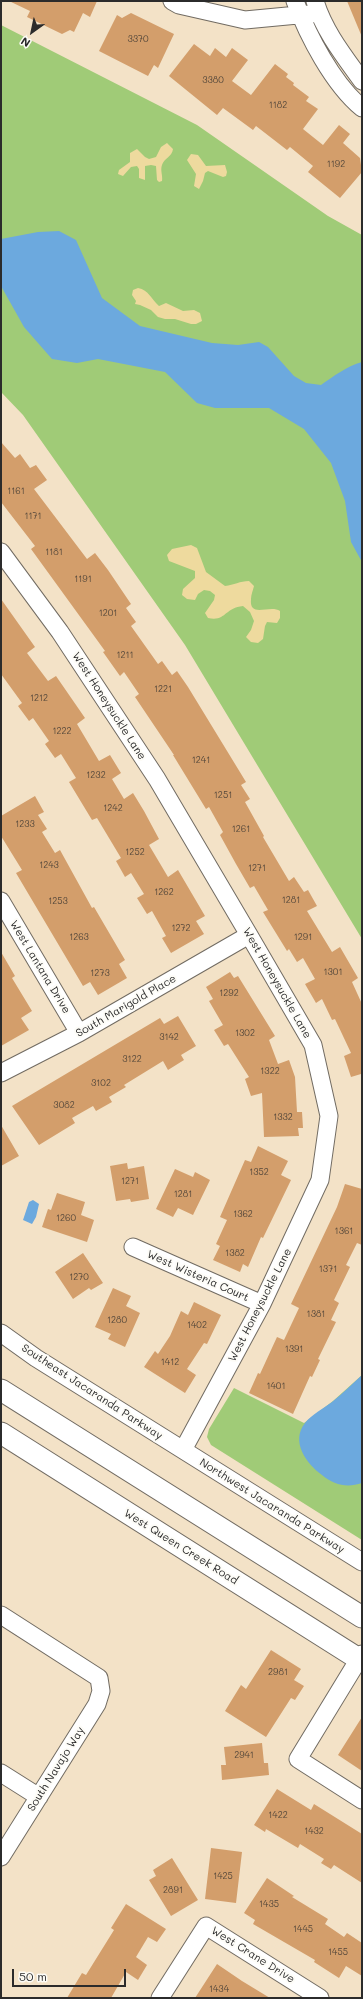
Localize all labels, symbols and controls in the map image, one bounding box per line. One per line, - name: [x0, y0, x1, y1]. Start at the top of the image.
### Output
- north arrow: [12, 12, 52, 52]
- text: N: [18, 34, 33, 51]
- house number: 3370: [127, 34, 149, 44]
- house number: 3380: [202, 75, 224, 85]
- house number: 1182: [269, 100, 287, 110]
- house number: 1192: [327, 159, 345, 169]
- house number: 1161: [7, 486, 25, 496]
- house number: 1171: [24, 511, 42, 521]
- house number: 1181: [45, 547, 63, 557]
- house number: 1191: [74, 574, 92, 584]
- house number: 1201: [99, 608, 117, 618]
- street label: West Honeysuckle Lane: [69, 650, 149, 762]
- house number: 1211: [116, 650, 134, 660]
- house number: 1221: [154, 684, 172, 694]
- house number: 1212: [30, 693, 48, 703]
- house number: 1222: [52, 726, 72, 736]
- house number: 1241: [192, 755, 210, 765]
- house number: 1232: [86, 770, 106, 780]
- house number: 1251: [214, 790, 232, 800]
- house number: 1242: [103, 803, 123, 813]
- house number: 1233: [15, 819, 35, 829]
- house number: 1261: [232, 824, 250, 834]
- house number: 1252: [125, 847, 145, 857]
- house number: 1243: [39, 860, 59, 870]
- house number: 1271: [248, 863, 266, 873]
- house number: 1262: [154, 887, 174, 897]
- house number: 1281: [282, 895, 300, 905]
- house number: 1253: [48, 896, 68, 906]
- street label: West Lantana Drive: [7, 918, 73, 1016]
- house number: 1272: [171, 923, 191, 933]
- street label: West Honeysuckle Lane: [240, 925, 314, 1041]
- house number: 1263: [69, 932, 89, 942]
- house number: 1291: [294, 932, 312, 942]
- house number: 1301: [324, 967, 342, 977]
- house number: 1273: [90, 968, 110, 978]
- street label: South Marigold Place: [74, 972, 178, 1040]
- house number: 1292: [219, 988, 239, 998]
- house number: 1302: [235, 1028, 255, 1038]
- house number: 3142: [159, 1032, 179, 1042]
- house number: 3122: [122, 1054, 142, 1064]
- house number: 1322: [260, 1066, 280, 1076]
- house number: 3102: [91, 1078, 111, 1088]
- house number: 3082: [53, 1100, 75, 1110]
- house number: 1332: [273, 1112, 293, 1122]
- house number: 1352: [249, 1167, 269, 1177]
- house number: 1271: [121, 1176, 139, 1186]
- house number: 1281: [174, 1189, 192, 1199]
- house number: 1362: [233, 1209, 253, 1219]
- house number: 1260: [56, 1213, 76, 1223]
- house number: 1361: [335, 1226, 353, 1236]
- street label: West Honeysuckle Lane: [226, 1246, 294, 1364]
- street label: West Wisteria Court: [145, 1248, 251, 1304]
- house number: 1382: [225, 1248, 245, 1258]
- house number: 1371: [319, 1264, 337, 1274]
- house number: 1270: [69, 1272, 89, 1282]
- house number: 1381: [307, 1309, 325, 1319]
- house number: 1280: [107, 1315, 127, 1325]
- house number: 1402: [187, 1320, 207, 1330]
- street label: Southeast Jacaranda Parkway: [19, 1341, 165, 1443]
- house number: 1391: [285, 1344, 303, 1354]
- house number: 1412: [161, 1357, 179, 1367]
- house number: 1401: [267, 1381, 285, 1391]
- street label: Northwest Jacaranda Parkway: [197, 1456, 347, 1556]
- street label: West Queen Creek Road: [122, 1506, 240, 1588]
- house number: 2981: [268, 1667, 288, 1677]
- street label: South Navajo Way: [25, 1724, 87, 1814]
- house number: 2941: [234, 1750, 254, 1760]
- house number: 1422: [268, 1810, 288, 1820]
- house number: 1432: [304, 1826, 324, 1836]
- house number: 1425: [213, 1871, 233, 1881]
- house number: 2891: [163, 1885, 183, 1895]
- house number: 1435: [259, 1899, 279, 1909]
- street label: West Crane Drive: [209, 1924, 297, 1986]
- house number: 1445: [293, 1924, 313, 1934]
- house number: 1455: [328, 1947, 348, 1957]
- scale bar: [14, 1961, 128, 1987]
- text: 50 m: [19, 1968, 47, 1984]
- house number: 1434: [209, 1984, 229, 1994]

